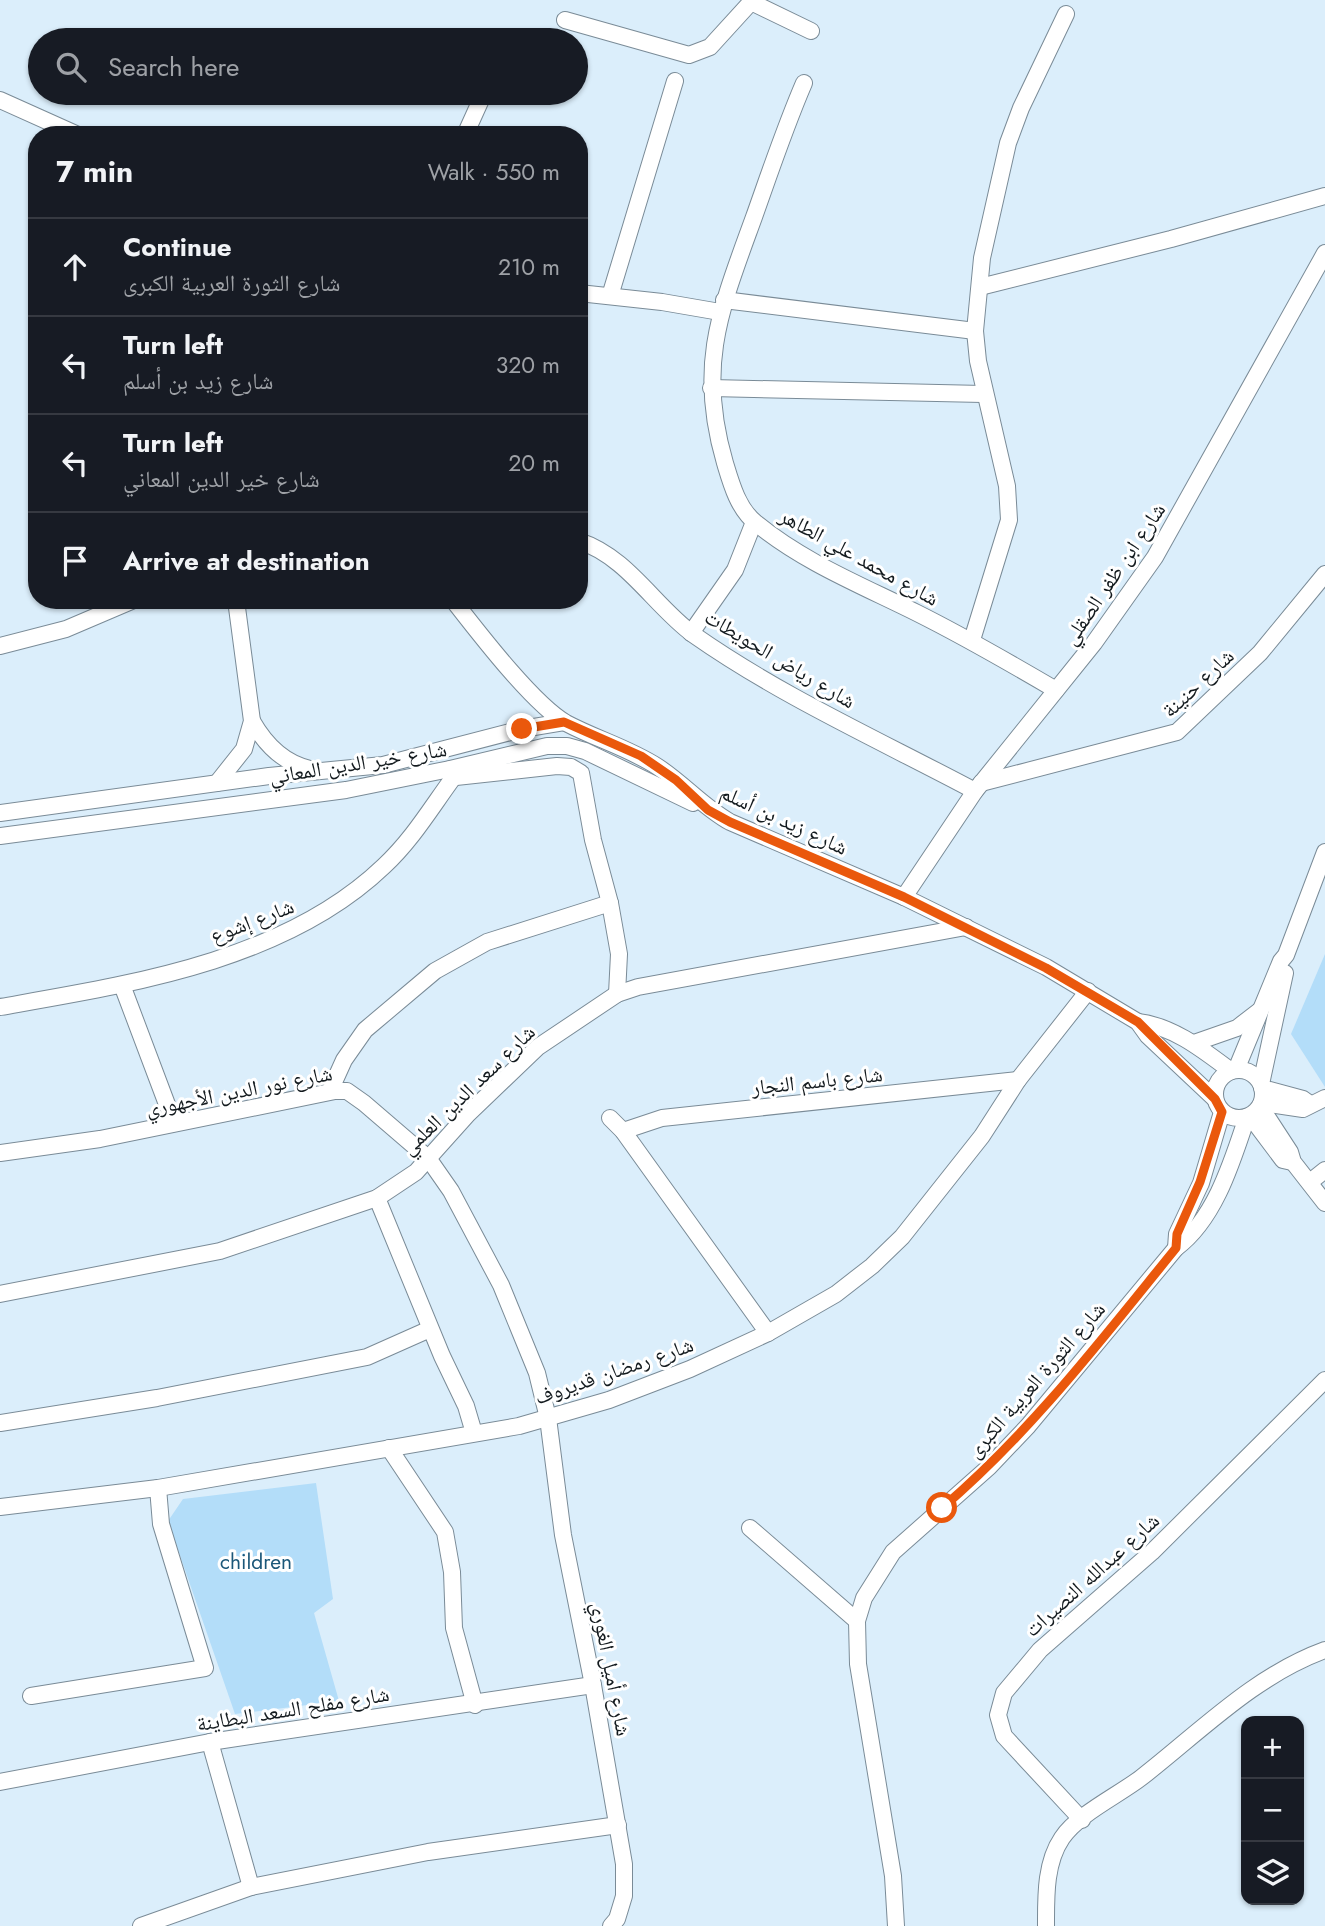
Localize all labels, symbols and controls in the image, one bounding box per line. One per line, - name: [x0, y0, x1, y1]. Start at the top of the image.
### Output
- search box: [28, 28, 588, 105]
- icon: search: [52, 48, 90, 86]
- text: Search here: [108, 48, 240, 86]
- text: 7 min: [56, 150, 133, 193]
- text: Walk · 550 m: [428, 155, 560, 189]
- text: Continue: [123, 228, 232, 266]
- icon: ahead: [56, 248, 94, 286]
- text: 210 m: [498, 250, 560, 284]
- text: شارع الثورة العربية الكبرى: [123, 266, 340, 300]
- text: Turn left: [123, 326, 223, 364]
- icon: left: [56, 346, 94, 384]
- text: 320 m: [496, 348, 560, 382]
- text: شارع زيد بن أسلم: [123, 364, 273, 398]
- text: Turn left: [123, 424, 223, 462]
- icon: left: [56, 444, 94, 482]
- text: 20 m: [508, 446, 560, 480]
- text: شارع خير الدين المعاني: [123, 462, 320, 496]
- street label: شارع ابن ظفر الصقلي: [1055, 497, 1174, 652]
- street label: شارع محمد علي الطاهر: [772, 500, 944, 615]
- icon: arrive: [56, 542, 94, 580]
- text: Arrive at destination: [123, 542, 370, 580]
- street label: شارع رياض الحويطات: [699, 602, 861, 716]
- street label: شارع حنينة: [1155, 642, 1241, 724]
- route end: [506, 713, 537, 744]
- street label: شارع خير الدين المعاني: [267, 734, 449, 793]
- street label: شارع زيد بن أسلم: [715, 777, 853, 863]
- street label: شارع إشوع: [206, 891, 298, 951]
- street label: شارع سعد الدين العلمي: [394, 1018, 543, 1163]
- street label: شارع نور الدين الأجهوري: [143, 1058, 335, 1125]
- street label: شارع باسم النجار: [749, 1059, 884, 1103]
- street label: شارع الثورة العربية الكبرى: [960, 1295, 1112, 1465]
- street label: شارع رمضان قديروف: [531, 1330, 697, 1412]
- route start: [926, 1492, 957, 1523]
- street label: شارع عبدالله النصيرات: [1018, 1506, 1166, 1644]
- park label: children: [220, 1547, 292, 1577]
- street label: شارع أميل الغوري: [582, 1599, 639, 1739]
- street label: شارع مفلح السعد البطاينة: [195, 1679, 391, 1739]
- map controls: [1241, 1716, 1304, 1905]
- button: +: [1241, 1716, 1304, 1779]
- button: −: [1241, 1779, 1304, 1842]
- button: layers: [1241, 1842, 1304, 1905]

